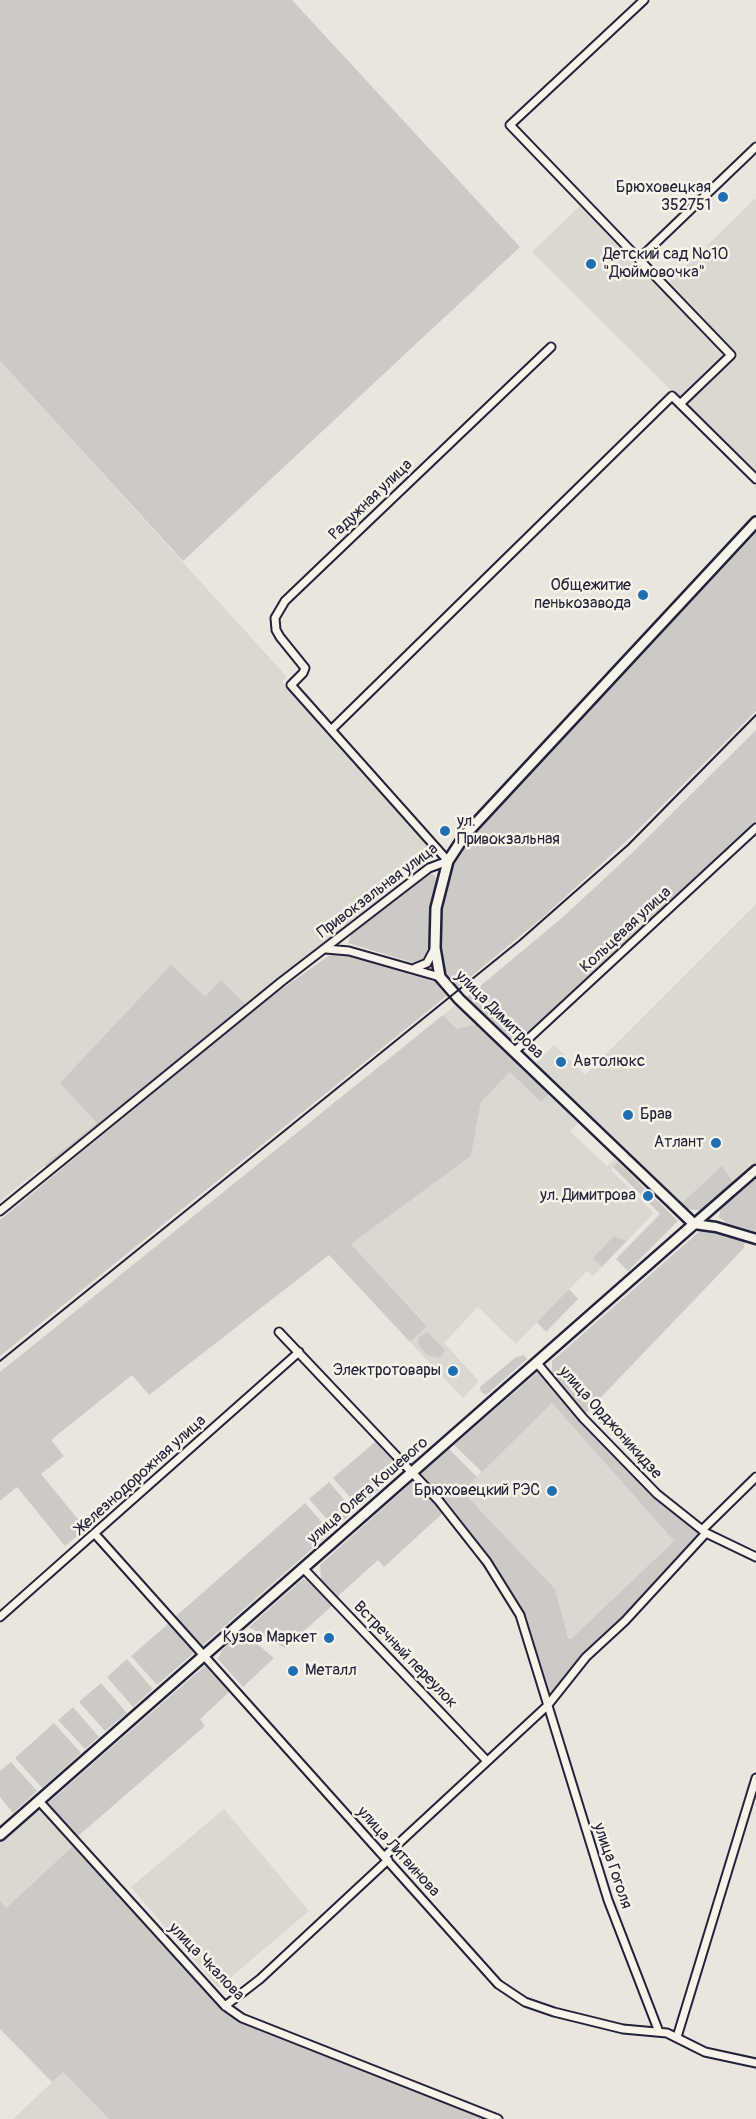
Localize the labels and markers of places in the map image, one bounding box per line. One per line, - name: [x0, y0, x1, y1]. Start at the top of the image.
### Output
- place label: Брюховецкая 352751: [616, 178, 711, 216]
- marker: Брюховецкая 352751: [716, 190, 730, 204]
- place label: Детский сад №10 "Дюймовочка": [603, 245, 728, 283]
- marker: Детский сад №10 "Дюймовочка": [584, 257, 598, 271]
- place label: Общежитие пенькозавода: [534, 576, 631, 614]
- marker: Общежитие пенькозавода: [636, 588, 650, 602]
- place label: ул. Привокзальная: [457, 812, 560, 850]
- marker: ул. Привокзальная: [438, 824, 452, 838]
- place label: Автолюкс: [573, 1052, 645, 1072]
- marker: Автолюкс: [554, 1055, 568, 1069]
- place label: Брав: [640, 1105, 672, 1125]
- marker: Брав: [621, 1108, 635, 1122]
- place label: Атлант: [654, 1133, 704, 1153]
- marker: Атлант: [709, 1136, 723, 1150]
- place label: ул. Димитрова: [540, 1186, 636, 1206]
- marker: ул. Димитрова: [641, 1189, 655, 1203]
- place label: Электротовары: [333, 1361, 441, 1381]
- marker: Электротовары: [446, 1364, 460, 1378]
- place label: Брюховецкий РЭС: [414, 1481, 540, 1501]
- marker: Брюховецкий РЭС: [545, 1484, 559, 1498]
- place label: Кузов Маркет: [223, 1628, 317, 1648]
- marker: Кузов Маркет: [322, 1631, 336, 1645]
- place label: Металл: [305, 1661, 357, 1681]
- marker: Металл: [286, 1664, 300, 1678]

